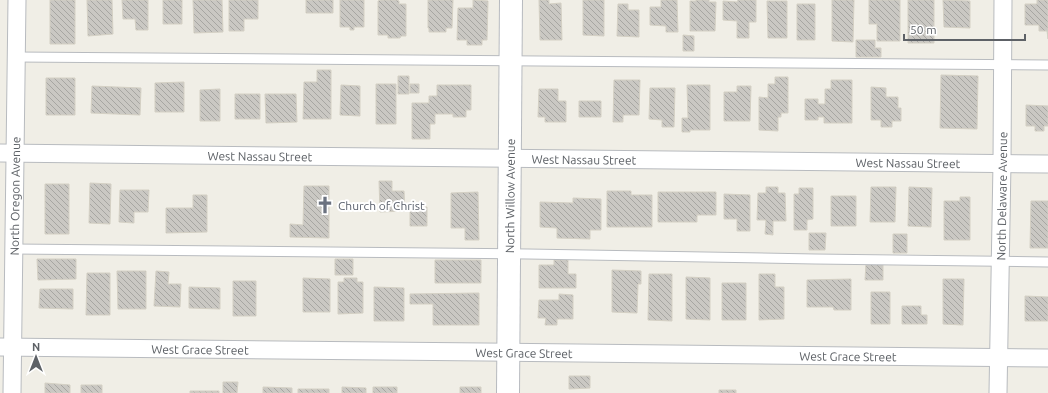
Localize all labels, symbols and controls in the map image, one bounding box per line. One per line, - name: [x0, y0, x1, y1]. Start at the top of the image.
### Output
- scale bar: [904, 16, 1025, 42]
- text: 50 m: [910, 23, 937, 36]
- street label: North Delaware Avenue: [994, 132, 1009, 261]
- street label: North Oregon Avenue: [7, 136, 22, 256]
- street label: North Willow Avenue: [503, 139, 516, 253]
- street label: West Nassau Street: [208, 149, 313, 163]
- street label: West Nassau Street: [532, 152, 637, 166]
- street label: West Nassau Street: [856, 155, 961, 170]
- church icon: Church of Christ: [315, 195, 335, 215]
- place label: Church of Christ: [338, 199, 425, 212]
- north arrow: [16, 337, 56, 377]
- text: N: [32, 341, 40, 353]
- street label: West Grace Street: [151, 342, 249, 356]
- street label: West Grace Street: [475, 345, 573, 360]
- street label: West Grace Street: [799, 349, 897, 363]

